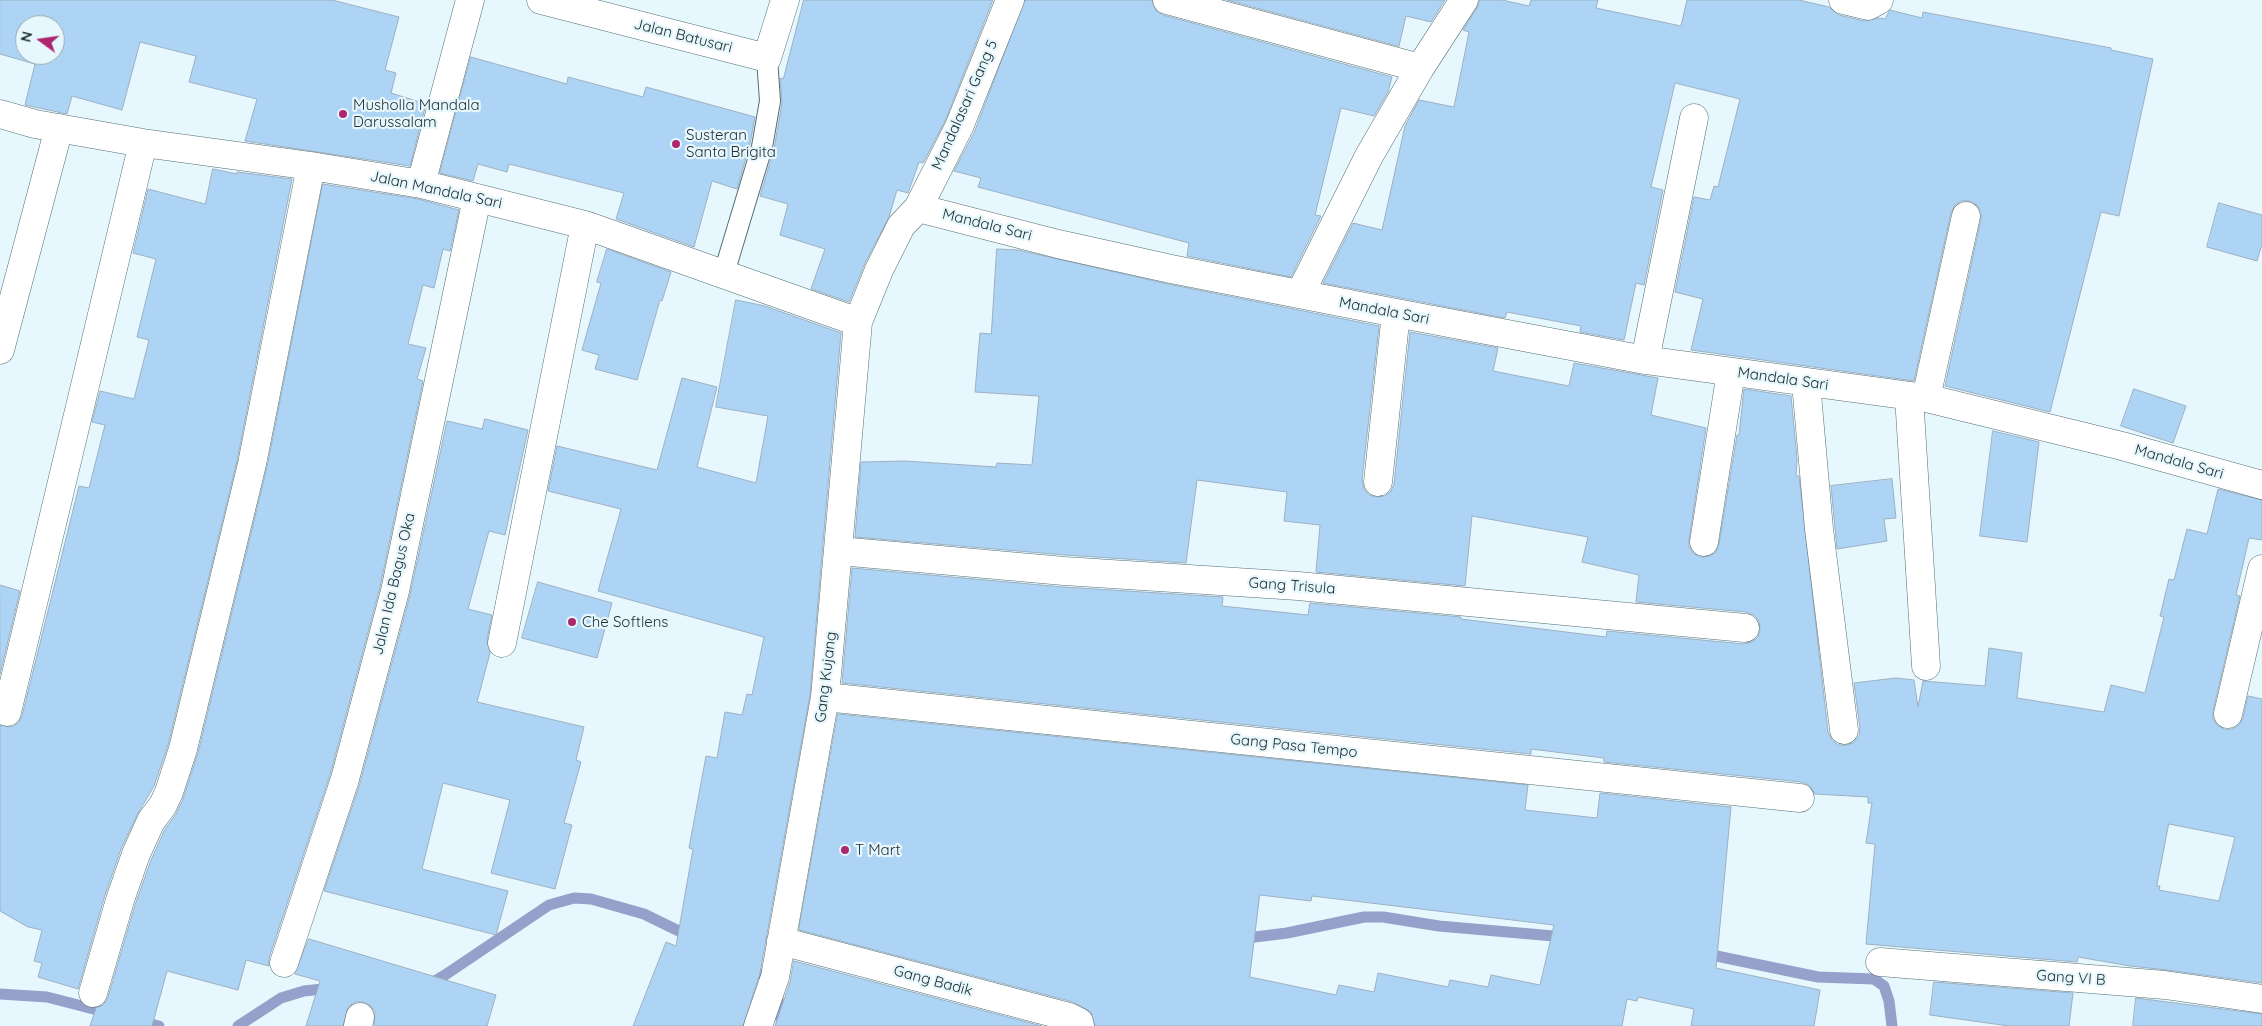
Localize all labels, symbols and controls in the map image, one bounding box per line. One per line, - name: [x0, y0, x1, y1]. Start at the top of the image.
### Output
- north arrow: [15, 15, 65, 65]
- street label: Jalan Batusari: [632, 15, 734, 57]
- text: N: [16, 29, 36, 44]
- street label: Mandalasari Gang 5: [928, 37, 1002, 173]
- place label: Musholla Mandala Darussalam: [353, 96, 480, 131]
- marker: Musholla Mandala Darussalam: [337, 108, 349, 120]
- place label: Susteran Santa Brigita: [686, 126, 776, 161]
- marker: Susteran Santa Brigita: [670, 138, 682, 150]
- street label: Jalan Mandala Sari: [368, 167, 504, 213]
- street label: Mandala Sari: [940, 205, 1034, 245]
- street label: Mandala Sari: [1337, 293, 1431, 329]
- street label: Mandala Sari: [1736, 364, 1830, 394]
- street label: Mandala Sari: [2133, 441, 2225, 483]
- street label: Jalan Ida Bagus Oka: [369, 511, 419, 657]
- street label: Gang Trisula: [1248, 574, 1336, 598]
- place label: Che Softlens: [582, 613, 668, 631]
- marker: Che Softlens: [566, 616, 578, 628]
- street label: Gang Kujang: [811, 630, 841, 724]
- street label: Gang Pasa Tempo: [1230, 730, 1358, 762]
- place label: T Mart: [855, 841, 901, 859]
- marker: T Mart: [839, 844, 851, 856]
- street label: Gang Badik: [892, 962, 974, 1000]
- street label: Gang VI B: [2036, 967, 2106, 989]

